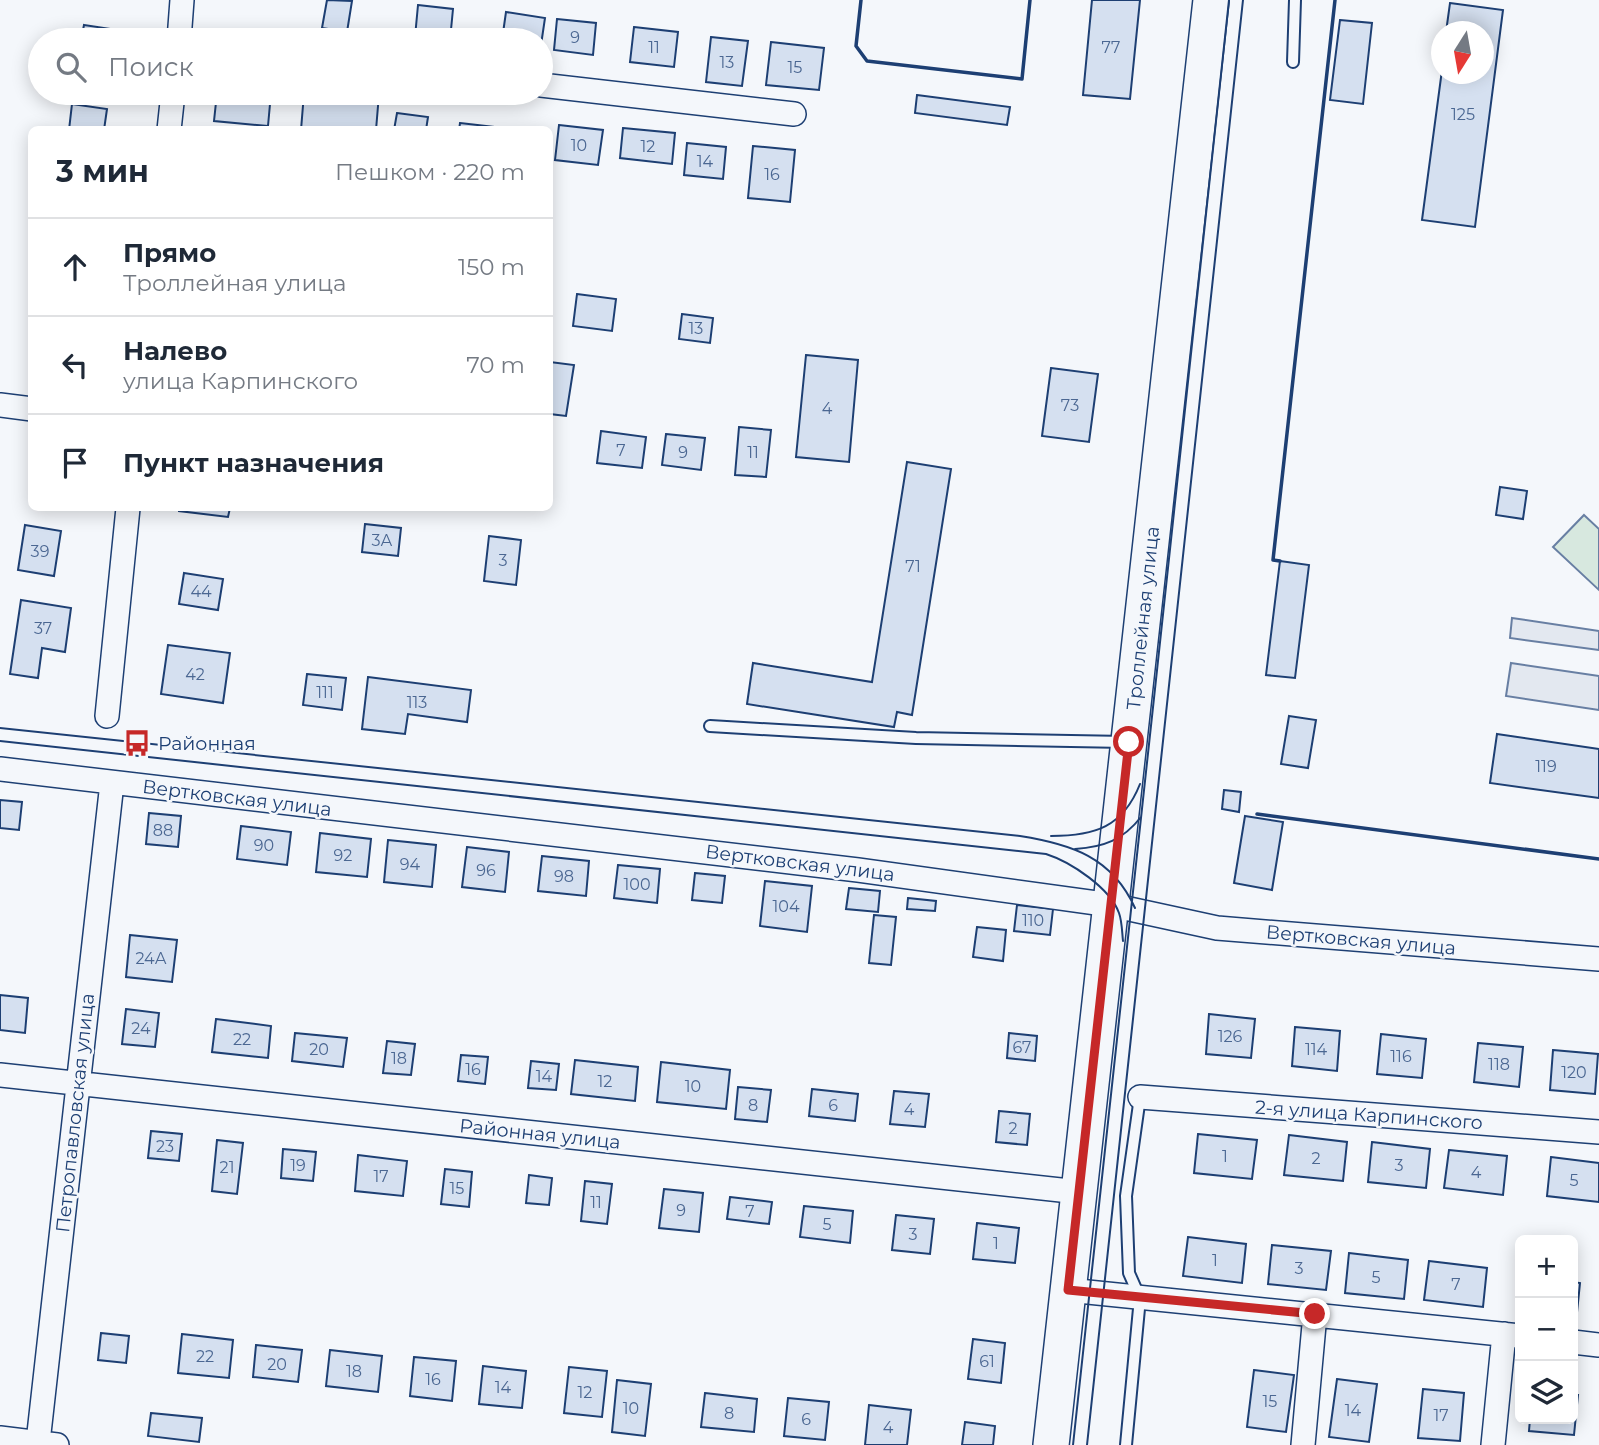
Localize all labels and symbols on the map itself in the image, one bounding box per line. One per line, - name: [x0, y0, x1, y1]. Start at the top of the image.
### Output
- north arrow: [1431, 21, 1494, 84]
- house number: 9: [570, 28, 580, 47]
- house number: 11: [648, 38, 660, 57]
- house number: 77: [1102, 38, 1120, 57]
- house number: 13: [720, 53, 734, 72]
- house number: 15: [788, 58, 802, 77]
- house number: 125: [1451, 105, 1475, 124]
- house number: 10: [571, 136, 587, 155]
- house number: 12: [641, 137, 655, 156]
- house number: 14: [697, 152, 714, 171]
- house number: 16: [764, 165, 780, 184]
- house number: 13: [689, 319, 703, 338]
- house number: 73: [1061, 396, 1079, 415]
- house number: 4: [822, 399, 833, 418]
- house number: 7: [616, 441, 626, 460]
- house number: 9: [678, 443, 688, 462]
- house number: 11: [747, 443, 759, 462]
- street label: Троллейная улица: [1122, 525, 1164, 711]
- house number: 3А: [372, 531, 393, 550]
- house number: 39: [31, 542, 49, 561]
- house number: 3: [498, 551, 508, 570]
- house number: 71: [905, 557, 921, 576]
- house number: 44: [190, 582, 212, 601]
- house number: 37: [34, 619, 52, 638]
- house number: 42: [185, 665, 205, 684]
- house number: 111: [316, 683, 334, 702]
- house number: 113: [407, 693, 427, 712]
- route start: [1113, 726, 1144, 757]
- bus stop icon: Районная: [122, 728, 152, 758]
- place label: Районная: [158, 732, 256, 755]
- house number: 119: [1535, 757, 1557, 776]
- street label: Вертковская улица: [141, 775, 333, 821]
- house number: 88: [153, 821, 173, 840]
- house number: 90: [254, 836, 274, 855]
- street label: Вертковская улица: [704, 840, 896, 886]
- house number: 92: [334, 846, 352, 865]
- house number: 94: [400, 855, 421, 874]
- house number: 96: [476, 861, 496, 880]
- house number: 98: [554, 867, 574, 886]
- house number: 100: [624, 875, 650, 894]
- house number: 104: [773, 897, 800, 916]
- house number: 110: [1022, 911, 1044, 930]
- street label: Вертковская улица: [1265, 920, 1457, 960]
- house number: 24А: [135, 949, 167, 968]
- street label: Петропавловская улица: [51, 992, 99, 1234]
- house number: 24: [131, 1019, 151, 1038]
- house number: 126: [1218, 1027, 1243, 1046]
- house number: 22: [233, 1030, 251, 1049]
- house number: 67: [1012, 1038, 1032, 1057]
- house number: 20: [309, 1040, 329, 1059]
- house number: 114: [1305, 1040, 1327, 1059]
- house number: 116: [1390, 1047, 1412, 1066]
- house number: 18: [391, 1049, 407, 1068]
- house number: 118: [1488, 1055, 1510, 1074]
- house number: 16: [465, 1060, 481, 1079]
- house number: 120: [1561, 1063, 1587, 1082]
- house number: 14: [536, 1067, 553, 1086]
- house number: 12: [598, 1072, 612, 1091]
- house number: 10: [685, 1077, 701, 1096]
- house number: 8: [748, 1096, 758, 1115]
- house number: 6: [828, 1096, 838, 1115]
- street label: 2-я улица Карпинского: [1254, 1096, 1484, 1134]
- house number: 4: [904, 1100, 915, 1119]
- street label: Районная улица: [458, 1114, 622, 1154]
- house number: 2: [1008, 1119, 1018, 1138]
- house number: 23: [156, 1137, 174, 1156]
- house number: 1: [1222, 1147, 1228, 1166]
- house number: 2: [1311, 1149, 1321, 1168]
- house number: 19: [290, 1156, 306, 1175]
- house number: 3: [1394, 1156, 1404, 1175]
- house number: 21: [220, 1158, 234, 1177]
- house number: 4: [1471, 1163, 1482, 1182]
- house number: 17: [373, 1167, 389, 1186]
- house number: 5: [1569, 1171, 1579, 1190]
- house number: 15: [450, 1179, 464, 1198]
- house number: 11: [590, 1193, 602, 1212]
- house number: 9: [676, 1201, 686, 1220]
- house number: 7: [745, 1202, 755, 1221]
- house number: 5: [822, 1215, 832, 1234]
- house number: 3: [908, 1225, 918, 1244]
- house number: 1: [993, 1234, 999, 1253]
- house number: 1: [1212, 1251, 1218, 1270]
- house number: 3: [1294, 1259, 1304, 1278]
- house number: 5: [1371, 1268, 1381, 1287]
- house number: 7: [1451, 1275, 1461, 1294]
- route end: [1299, 1298, 1330, 1329]
- house number: 22: [196, 1347, 214, 1366]
- house number: 61: [979, 1352, 995, 1371]
- house number: 20: [267, 1355, 287, 1374]
- house number: 18: [346, 1362, 362, 1381]
- house number: 16: [425, 1370, 441, 1389]
- house number: 14: [495, 1378, 512, 1397]
- house number: 12: [578, 1383, 592, 1402]
- house number: 15: [1263, 1392, 1277, 1411]
- house number: 10: [623, 1399, 639, 1418]
- house number: 14: [1345, 1401, 1362, 1420]
- house number: 8: [724, 1404, 734, 1423]
- house number: 17: [1433, 1406, 1449, 1425]
- house number: 6: [801, 1410, 811, 1429]
- house number: 4: [883, 1418, 894, 1437]

